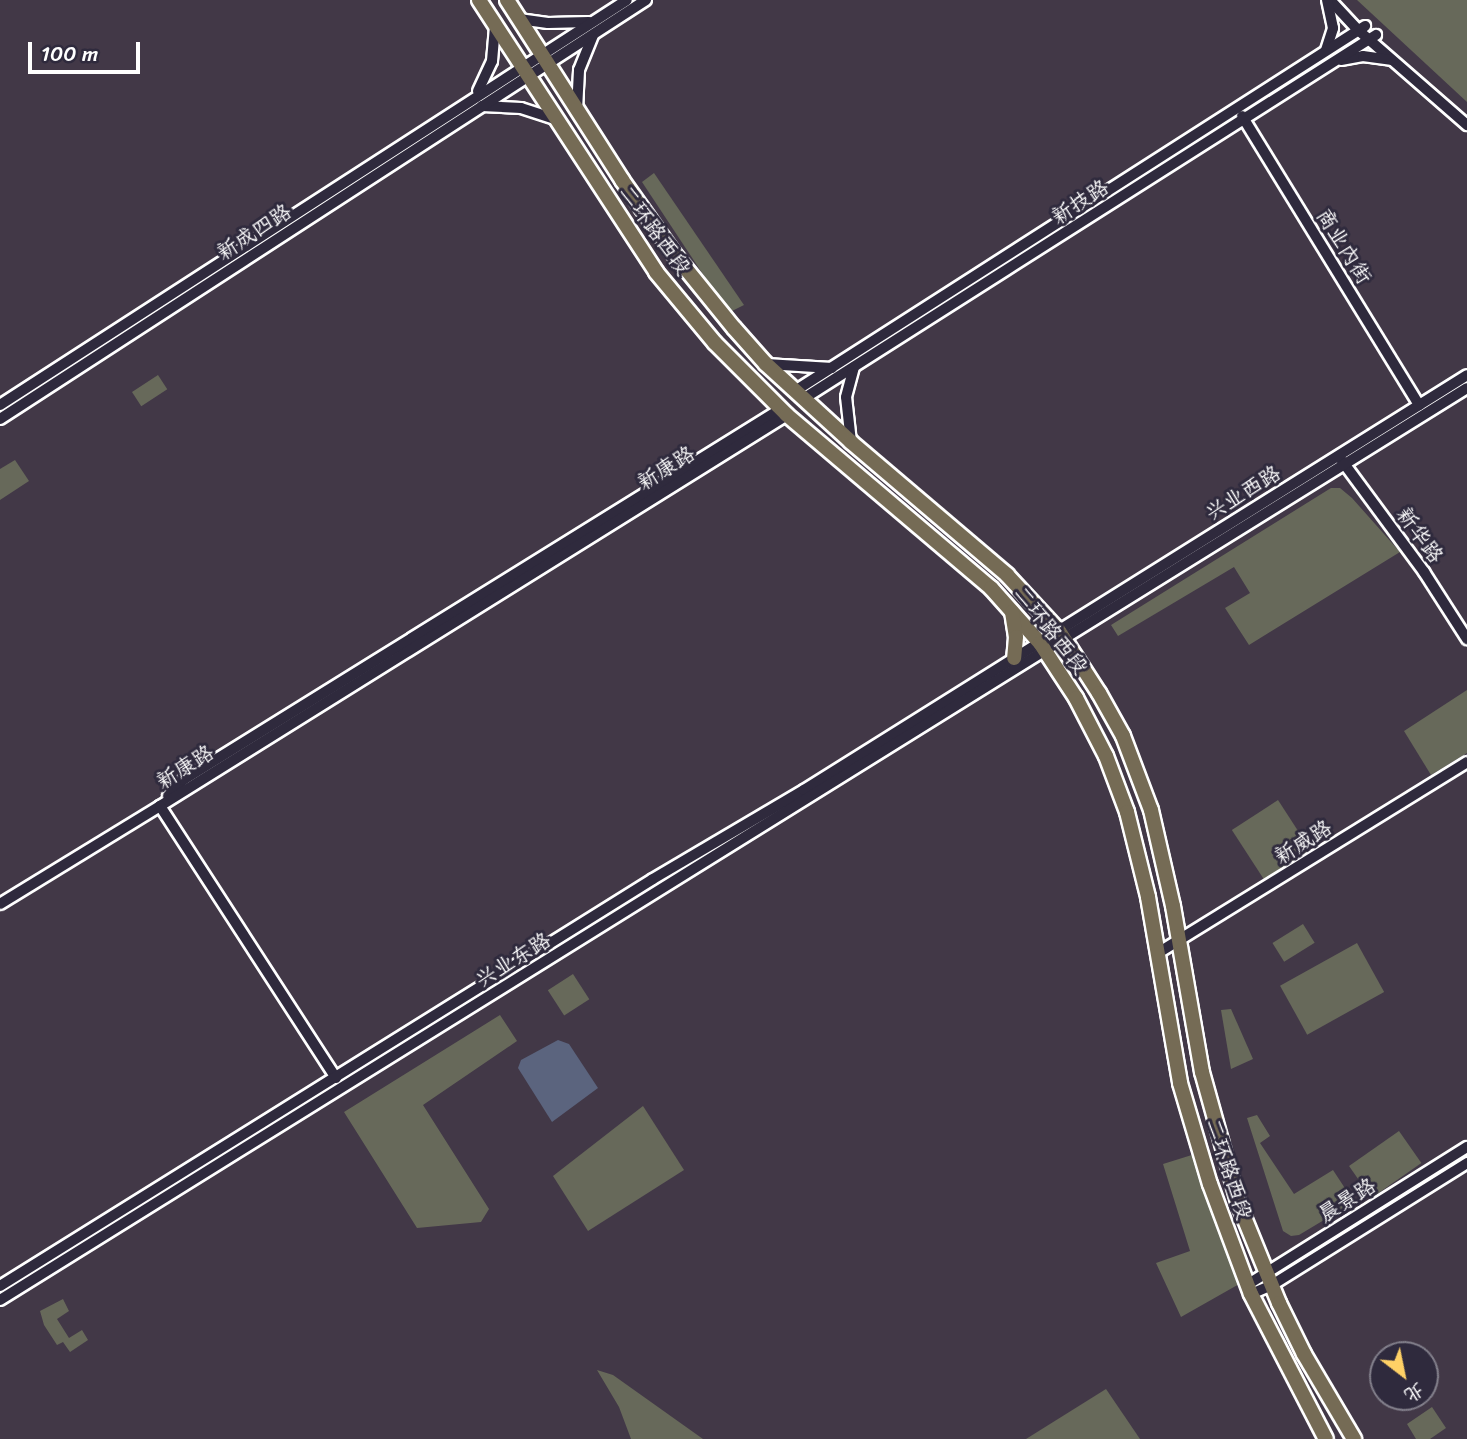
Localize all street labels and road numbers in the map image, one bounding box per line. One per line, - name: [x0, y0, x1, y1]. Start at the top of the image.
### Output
- street label: 新技路: [1047, 174, 1113, 230]
- street label: 二环路西段: [614, 180, 696, 280]
- street label: 新成四路: [212, 199, 296, 265]
- street label: 商业内街: [1311, 204, 1377, 288]
- street label: 新康路: [633, 441, 699, 495]
- street label: 兴业西路: [1201, 460, 1285, 526]
- street label: 新华路: [1391, 502, 1449, 568]
- street label: 二环路西段: [1009, 581, 1093, 679]
- street label: 新康路: [152, 740, 218, 794]
- street label: 新威路: [1270, 815, 1336, 869]
- street label: 兴业东路: [471, 927, 555, 993]
- street label: 二环路西段: [1201, 1115, 1257, 1223]
- street label: 晨景路: [1314, 1173, 1380, 1227]

